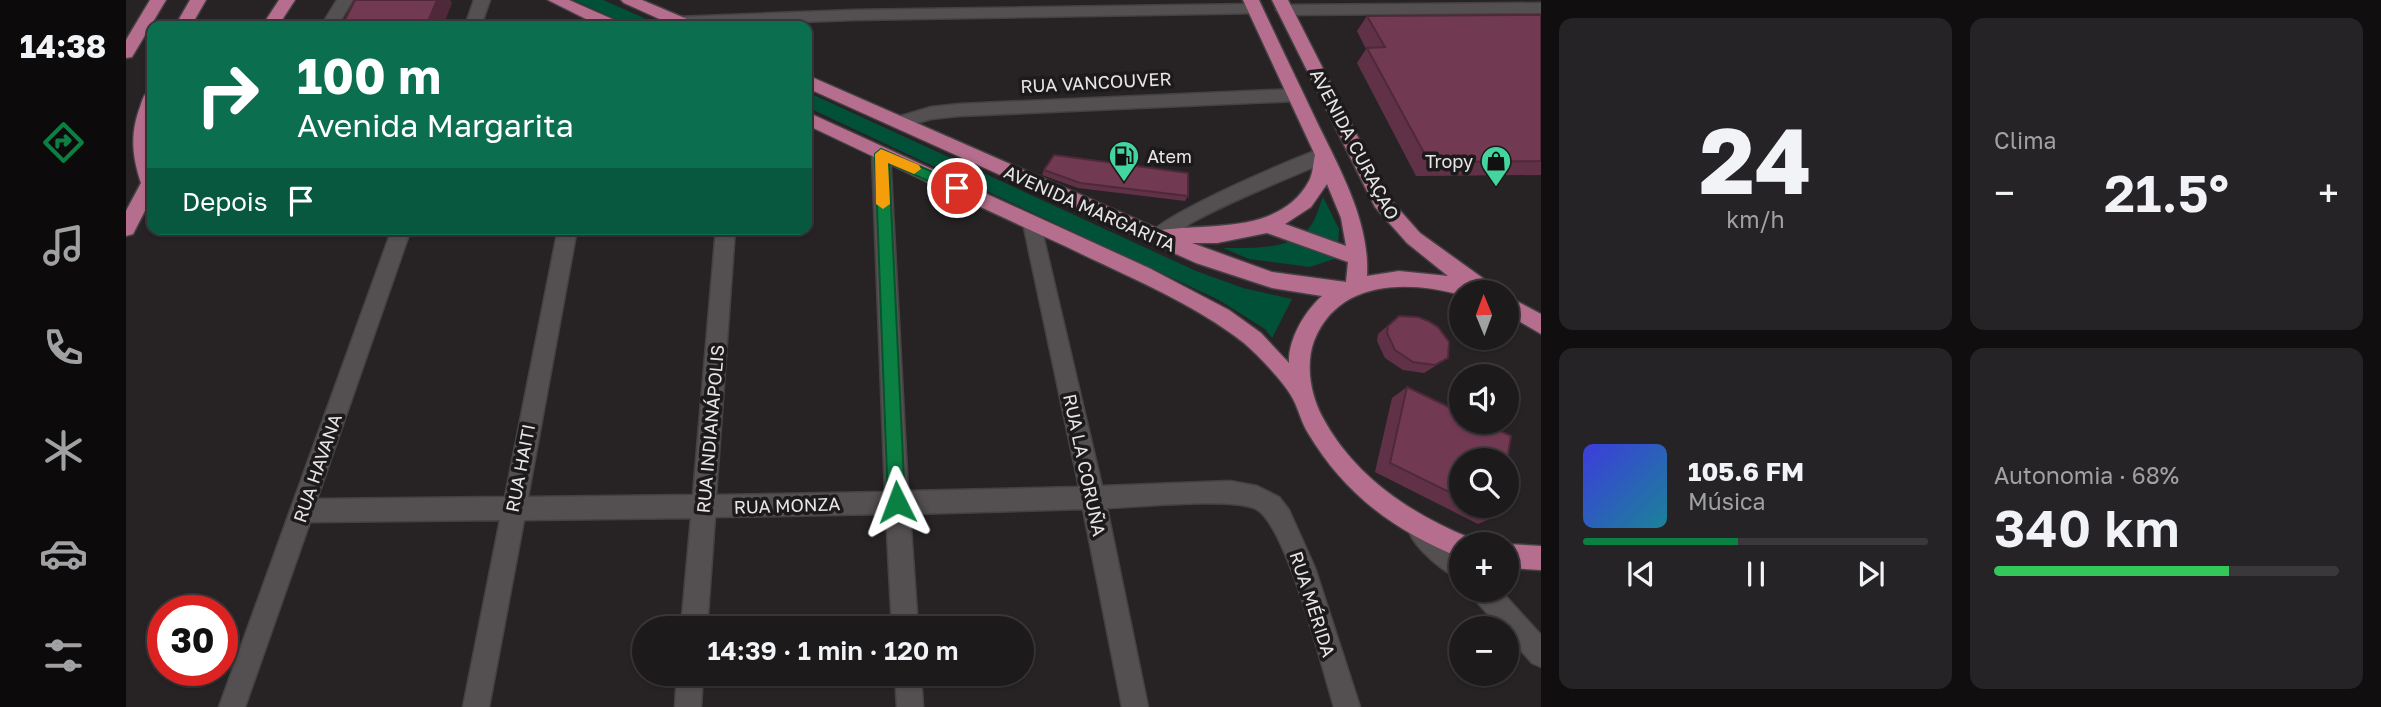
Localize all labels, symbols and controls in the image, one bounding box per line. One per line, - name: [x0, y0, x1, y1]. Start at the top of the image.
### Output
- text: 14:38: [20, 27, 106, 65]
- text: 100 m: [297, 46, 441, 105]
- icon: right: [182, 49, 273, 140]
- street label: AVENIDA CURAÇAO: [1306, 65, 1404, 223]
- street label: RUA VANCOUVER: [1020, 67, 1172, 97]
- text: 24: [1699, 105, 1812, 214]
- text: Avenida Margarita: [297, 106, 574, 144]
- icon: directions: [39, 118, 88, 167]
- text: Clima: [1994, 126, 2057, 154]
- fuel station icon: Atem: [1107, 139, 1141, 183]
- shop icon: Tropy: [1479, 144, 1513, 188]
- place label: Atem: [1147, 145, 1192, 167]
- place label: Tropy: [1425, 150, 1473, 172]
- pin: [927, 158, 987, 218]
- street label: AVENIDA MARGARITA: [1001, 160, 1179, 256]
- text: 21.5°: [2104, 161, 2229, 223]
- icon: arrive: [938, 169, 976, 207]
- text: −: [1994, 170, 2015, 215]
- text: +: [2318, 170, 2339, 215]
- icon: arrive: [282, 182, 320, 220]
- text: Depois: [182, 186, 268, 217]
- text: km/h: [1726, 205, 1785, 233]
- icon: music: [39, 221, 88, 270]
- north arrow: [1449, 280, 1519, 350]
- map controls: [1449, 280, 1519, 686]
- icon: phone: [39, 323, 88, 372]
- street label: RUA INDIANÁPOLIS: [692, 344, 728, 514]
- button: sound: [1449, 364, 1519, 434]
- street label: RUA LA CORUÑA: [1059, 392, 1111, 538]
- street label: RUA HAVANA: [288, 411, 346, 525]
- street label: RUA HAITI: [501, 422, 539, 514]
- icon: climate: [39, 426, 88, 475]
- button: search: [1449, 448, 1519, 518]
- text: 105.6 FM: [1688, 456, 1804, 487]
- text: Autonomia · 68%: [1994, 461, 2179, 489]
- position arrow: [860, 465, 934, 539]
- text: Música: [1688, 487, 1766, 515]
- street label: RUA MONZA: [733, 492, 841, 518]
- text: 340 km: [1994, 496, 2180, 558]
- icon: car: [39, 529, 88, 578]
- button: +: [1449, 532, 1519, 602]
- street label: RUA MÉRIDA: [1286, 548, 1340, 660]
- icon: previous: [1622, 555, 1660, 593]
- icon: pause: [1737, 555, 1775, 593]
- icon: next: [1852, 555, 1890, 593]
- speed limit sign: 30: [147, 595, 238, 686]
- button: −: [1449, 616, 1519, 686]
- icon: filters: [39, 631, 88, 680]
- text: 14:39 · 1 min · 120 m: [707, 635, 959, 666]

